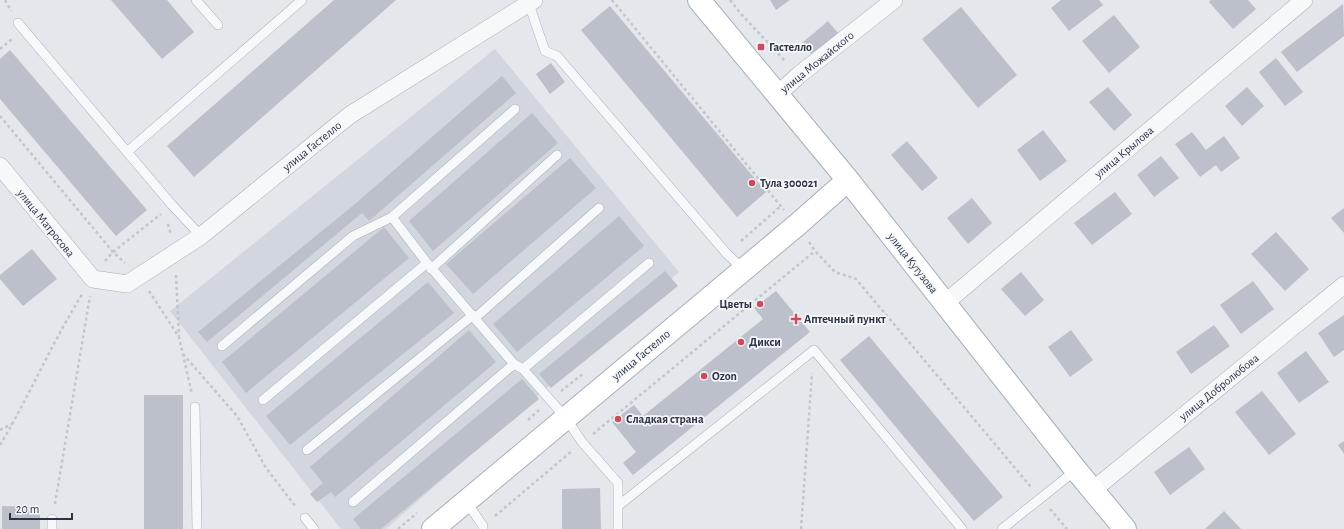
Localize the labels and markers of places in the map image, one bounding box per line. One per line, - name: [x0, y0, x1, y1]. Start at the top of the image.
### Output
- place label: Гастелло: [769, 41, 812, 53]
- marker: Гастелло: [756, 42, 766, 52]
- place label: Тула 300021: [760, 177, 818, 190]
- marker: Тула 300021: [747, 178, 757, 188]
- place label: Цветы: [719, 298, 752, 310]
- marker: Цветы: [755, 299, 765, 309]
- place label: Аптечный пункт: [804, 313, 886, 326]
- marker: Аптечный пункт: [791, 314, 801, 324]
- place label: Дикси: [749, 336, 781, 348]
- marker: Дикси: [736, 337, 746, 347]
- place label: Ozon: [712, 370, 737, 382]
- marker: Ozon: [699, 371, 709, 381]
- place label: Сладкая страна: [626, 413, 704, 425]
- marker: Сладкая страна: [613, 414, 623, 424]

